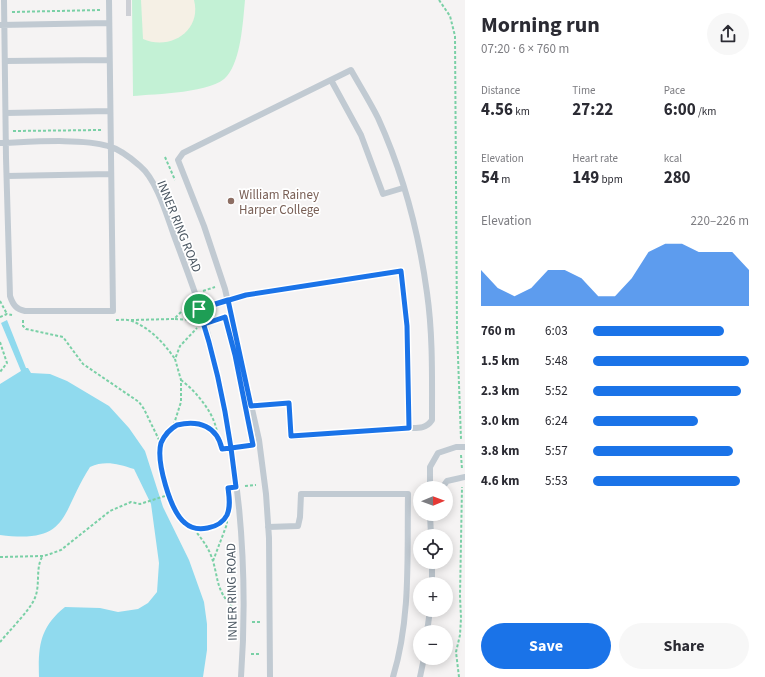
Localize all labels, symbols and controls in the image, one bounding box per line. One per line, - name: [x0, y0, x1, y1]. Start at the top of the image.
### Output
- text: Morning run: [481, 9, 600, 41]
- button: share: [707, 13, 749, 55]
- text: 07:20 · 6 × 760 m: [481, 40, 569, 58]
- text: Distance: [481, 83, 520, 98]
- text: Time: [572, 83, 596, 98]
- text: Pace: [664, 83, 685, 98]
- text: 4.56: [481, 98, 513, 122]
- text: 27:22: [572, 98, 613, 122]
- text: 6:00: [664, 98, 696, 122]
- text: km: [513, 104, 530, 119]
- text: /km: [696, 104, 716, 119]
- text: Elevation: [481, 151, 524, 166]
- text: Heart rate: [572, 151, 618, 166]
- text: kcal: [664, 151, 682, 166]
- text: 54: [481, 166, 499, 190]
- text: 149: [572, 166, 599, 190]
- text: 280: [664, 166, 691, 190]
- text: m: [499, 172, 510, 187]
- text: bpm: [599, 172, 623, 187]
- street label: INNER RING ROAD: [152, 178, 206, 275]
- place label: William Rainey Harper College: [239, 186, 320, 219]
- marker: William Rainey Harper College: [226, 196, 236, 206]
- text: Elevation: [481, 212, 532, 230]
- text: 220–226 m: [691, 212, 749, 230]
- pin: [182, 292, 216, 326]
- icon: arrive: [188, 298, 210, 320]
- text: 760 m: [481, 322, 515, 340]
- text: 6:03: [545, 322, 568, 340]
- text: 1.5 km: [481, 352, 520, 370]
- text: 5:48: [545, 352, 568, 370]
- text: 2.3 km: [481, 382, 520, 400]
- text: 5:52: [545, 382, 568, 400]
- text: 3.0 km: [481, 412, 520, 430]
- text: 6:24: [545, 412, 568, 430]
- text: 3.8 km: [481, 442, 520, 460]
- text: 5:57: [545, 442, 568, 460]
- text: 4.6 km: [481, 472, 520, 490]
- text: 5:53: [545, 472, 568, 490]
- north arrow: [413, 481, 453, 521]
- map controls: [413, 481, 453, 665]
- button: locate: [413, 529, 453, 569]
- street label: INNER RING ROAD: [222, 543, 242, 641]
- button: +: [413, 577, 453, 617]
- button: Save: [481, 623, 611, 669]
- button: Share: [619, 623, 749, 669]
- button: −: [413, 625, 453, 665]

